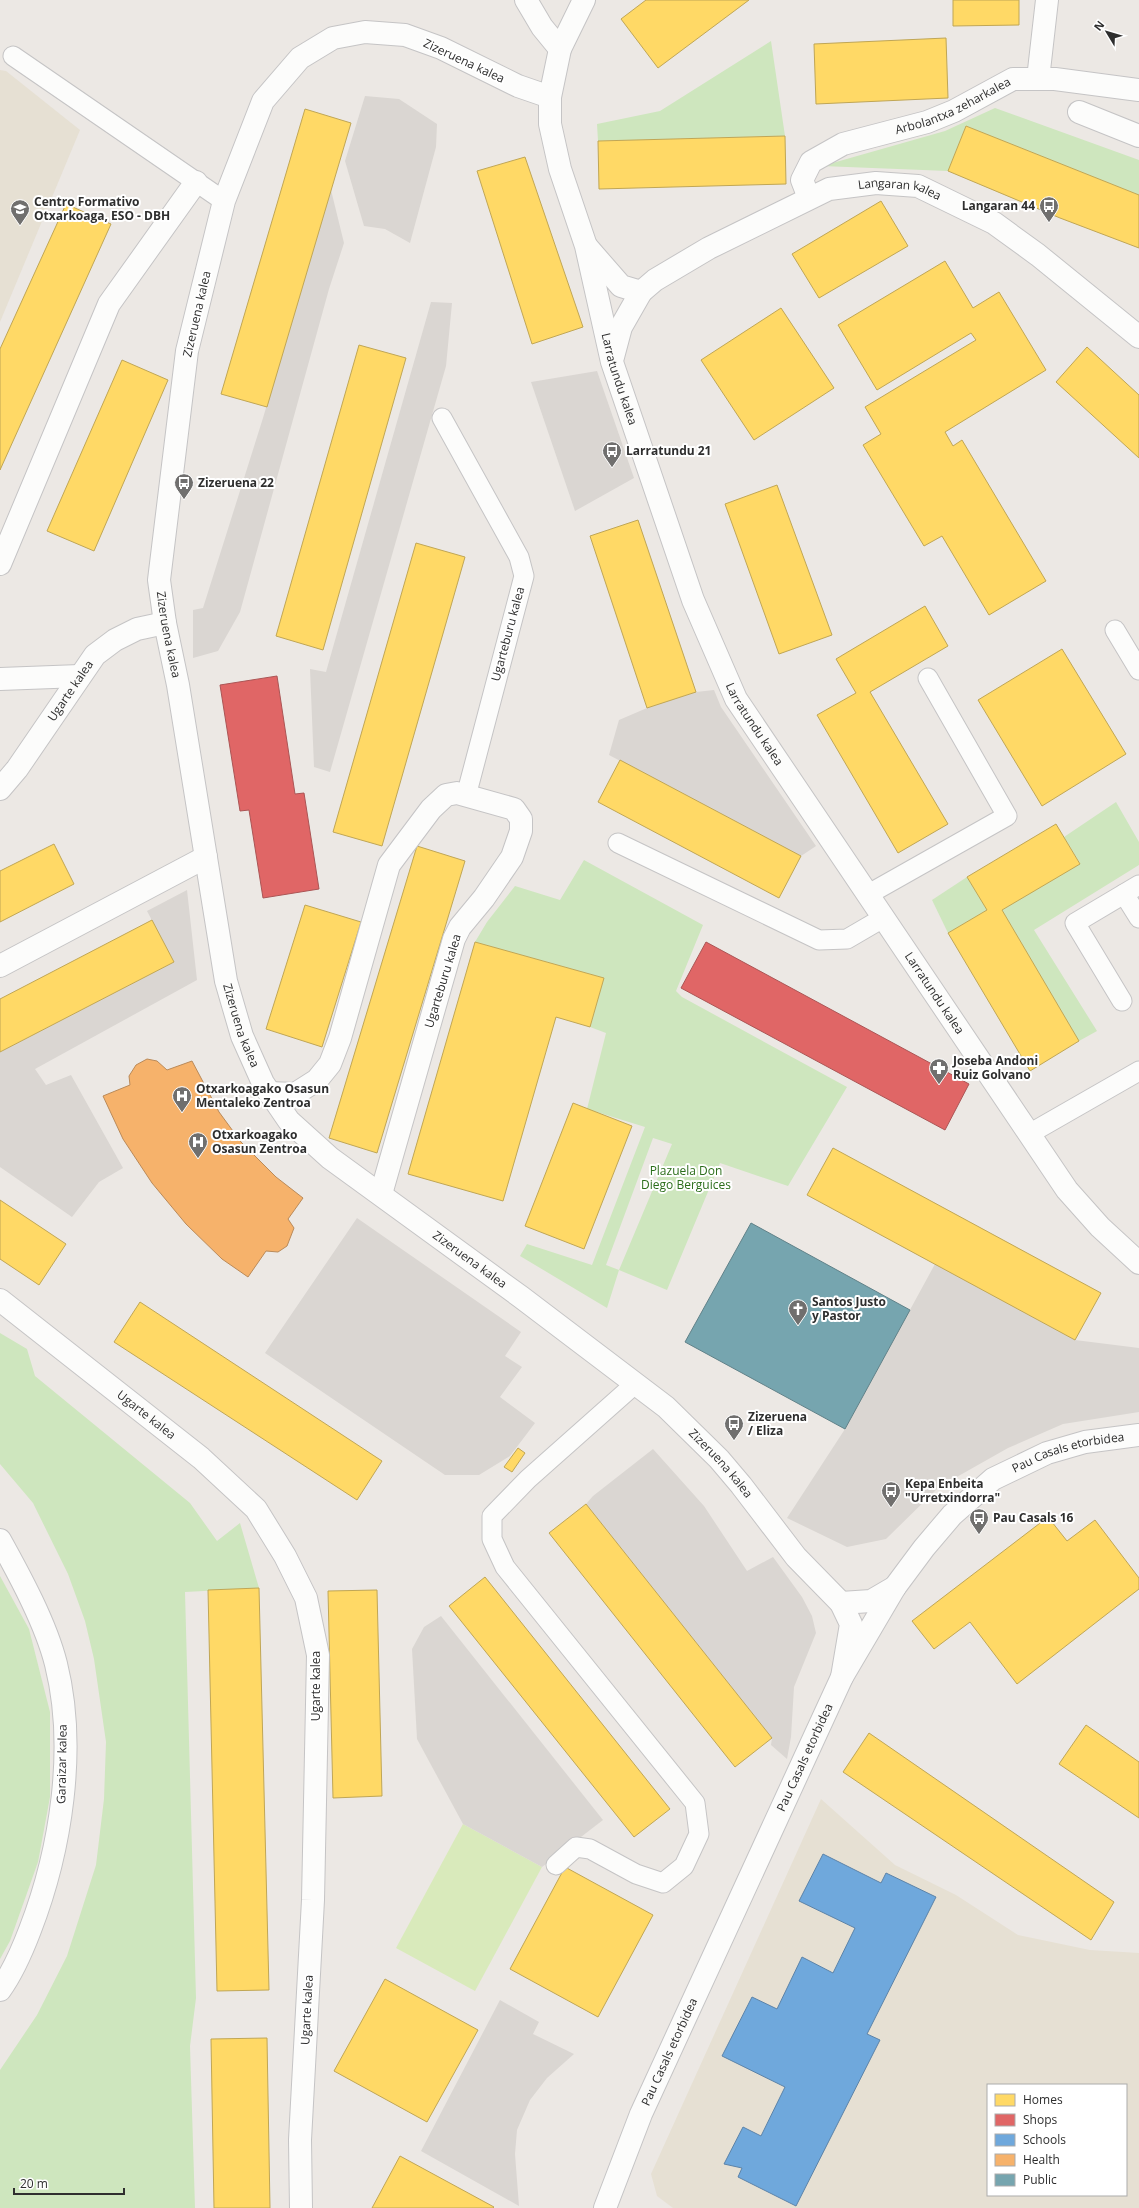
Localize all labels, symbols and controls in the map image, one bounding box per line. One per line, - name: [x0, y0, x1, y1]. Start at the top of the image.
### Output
- north arrow: [1087, 12, 1127, 52]
- text: N: [1090, 17, 1107, 34]
- street label: Zizeruena kalea: [421, 34, 508, 87]
- street label: Arbolantxa zeharkalea: [893, 73, 1014, 138]
- street label: Langaran kalea: [857, 174, 944, 204]
- place label: Centro Formativo Otxarkoaga, ESO - DBH: [34, 193, 170, 224]
- bus stop icon: Langaran 44: [1038, 195, 1060, 223]
- place label: Langaran 44: [962, 197, 1035, 214]
- school or university icon: Centro Formativo Otxarkoaga, ESO - DBH: [9, 198, 31, 226]
- street label: Zizeruena kalea: [178, 269, 215, 359]
- street label: Larratundu kalea: [598, 331, 642, 427]
- bus stop icon: Larratundu 21: [601, 440, 623, 468]
- place label: Larratundu 21: [626, 442, 711, 459]
- bus stop icon: Zizeruena 22: [173, 472, 195, 500]
- place label: Zizeruena 22: [198, 474, 274, 491]
- street label: Ugarteburu kalea: [487, 585, 528, 683]
- street label: Zizeruena kalea: [153, 590, 185, 679]
- street label: Ugarte kalea: [43, 657, 97, 724]
- street label: Larratundu kalea: [722, 680, 787, 769]
- street label: Ugarteburu kalea: [420, 932, 465, 1030]
- street label: Larratundu kalea: [901, 949, 969, 1037]
- street label: Zizeruena kalea: [219, 981, 264, 1070]
- place label: Joseba Andoni Ruiz Golvano: [952, 1052, 1038, 1083]
- pharmacy icon: Joseba Andoni Ruiz Golvano: [928, 1057, 950, 1085]
- place label: Otxarkoagako Osasun Mentaleko Zentroa: [196, 1080, 329, 1111]
- hospital icon: Otxarkoagako Osasun Mentaleko Zentroa: [171, 1085, 193, 1113]
- place label: Otxarkoagako Osasun Zentroa: [212, 1126, 307, 1157]
- hospital icon: Otxarkoagako Osasun Zentroa: [187, 1131, 209, 1159]
- park label: Plazuela Don Diego Berguices: [641, 1162, 731, 1193]
- street label: Zizeruena kalea: [430, 1227, 511, 1292]
- place label: Santos Justo y Pastor: [812, 1293, 886, 1324]
- church icon: Santos Justo y Pastor: [787, 1298, 809, 1326]
- street label: Ugarte kalea: [114, 1386, 179, 1443]
- place label: Zizeruena / Eliza: [748, 1408, 807, 1439]
- bus stop icon: Zizeruena / Eliza: [723, 1413, 745, 1441]
- street label: Zizeruena kalea: [685, 1425, 757, 1501]
- street label: Pau Casals etorbidea: [1009, 1428, 1125, 1477]
- place label: Kepa Enbeita "Urretxindorra": [905, 1475, 1000, 1506]
- bus stop icon: Kepa Enbeita "Urretxindorra": [880, 1480, 902, 1508]
- bus stop icon: Pau Casals 16: [968, 1507, 990, 1535]
- place label: Pau Casals 16: [993, 1509, 1074, 1526]
- street label: Ugarte kalea: [307, 1651, 324, 1721]
- street label: Pau Casals etorbidea: [772, 1701, 837, 1814]
- street label: Garaizar kalea: [52, 1724, 71, 1804]
- street label: Ugarte kalea: [296, 1974, 317, 2046]
- street label: Pau Casals etorbidea: [637, 1995, 701, 2108]
- legend: [987, 2084, 1127, 2196]
- text: Homes: [1023, 2091, 1063, 2108]
- text: Shops: [1023, 2111, 1058, 2128]
- text: Schools: [1023, 2131, 1066, 2148]
- text: Health: [1023, 2151, 1060, 2168]
- scale bar: [14, 2170, 124, 2196]
- text: Public: [1023, 2171, 1057, 2188]
- text: 20 m: [20, 2175, 48, 2192]

